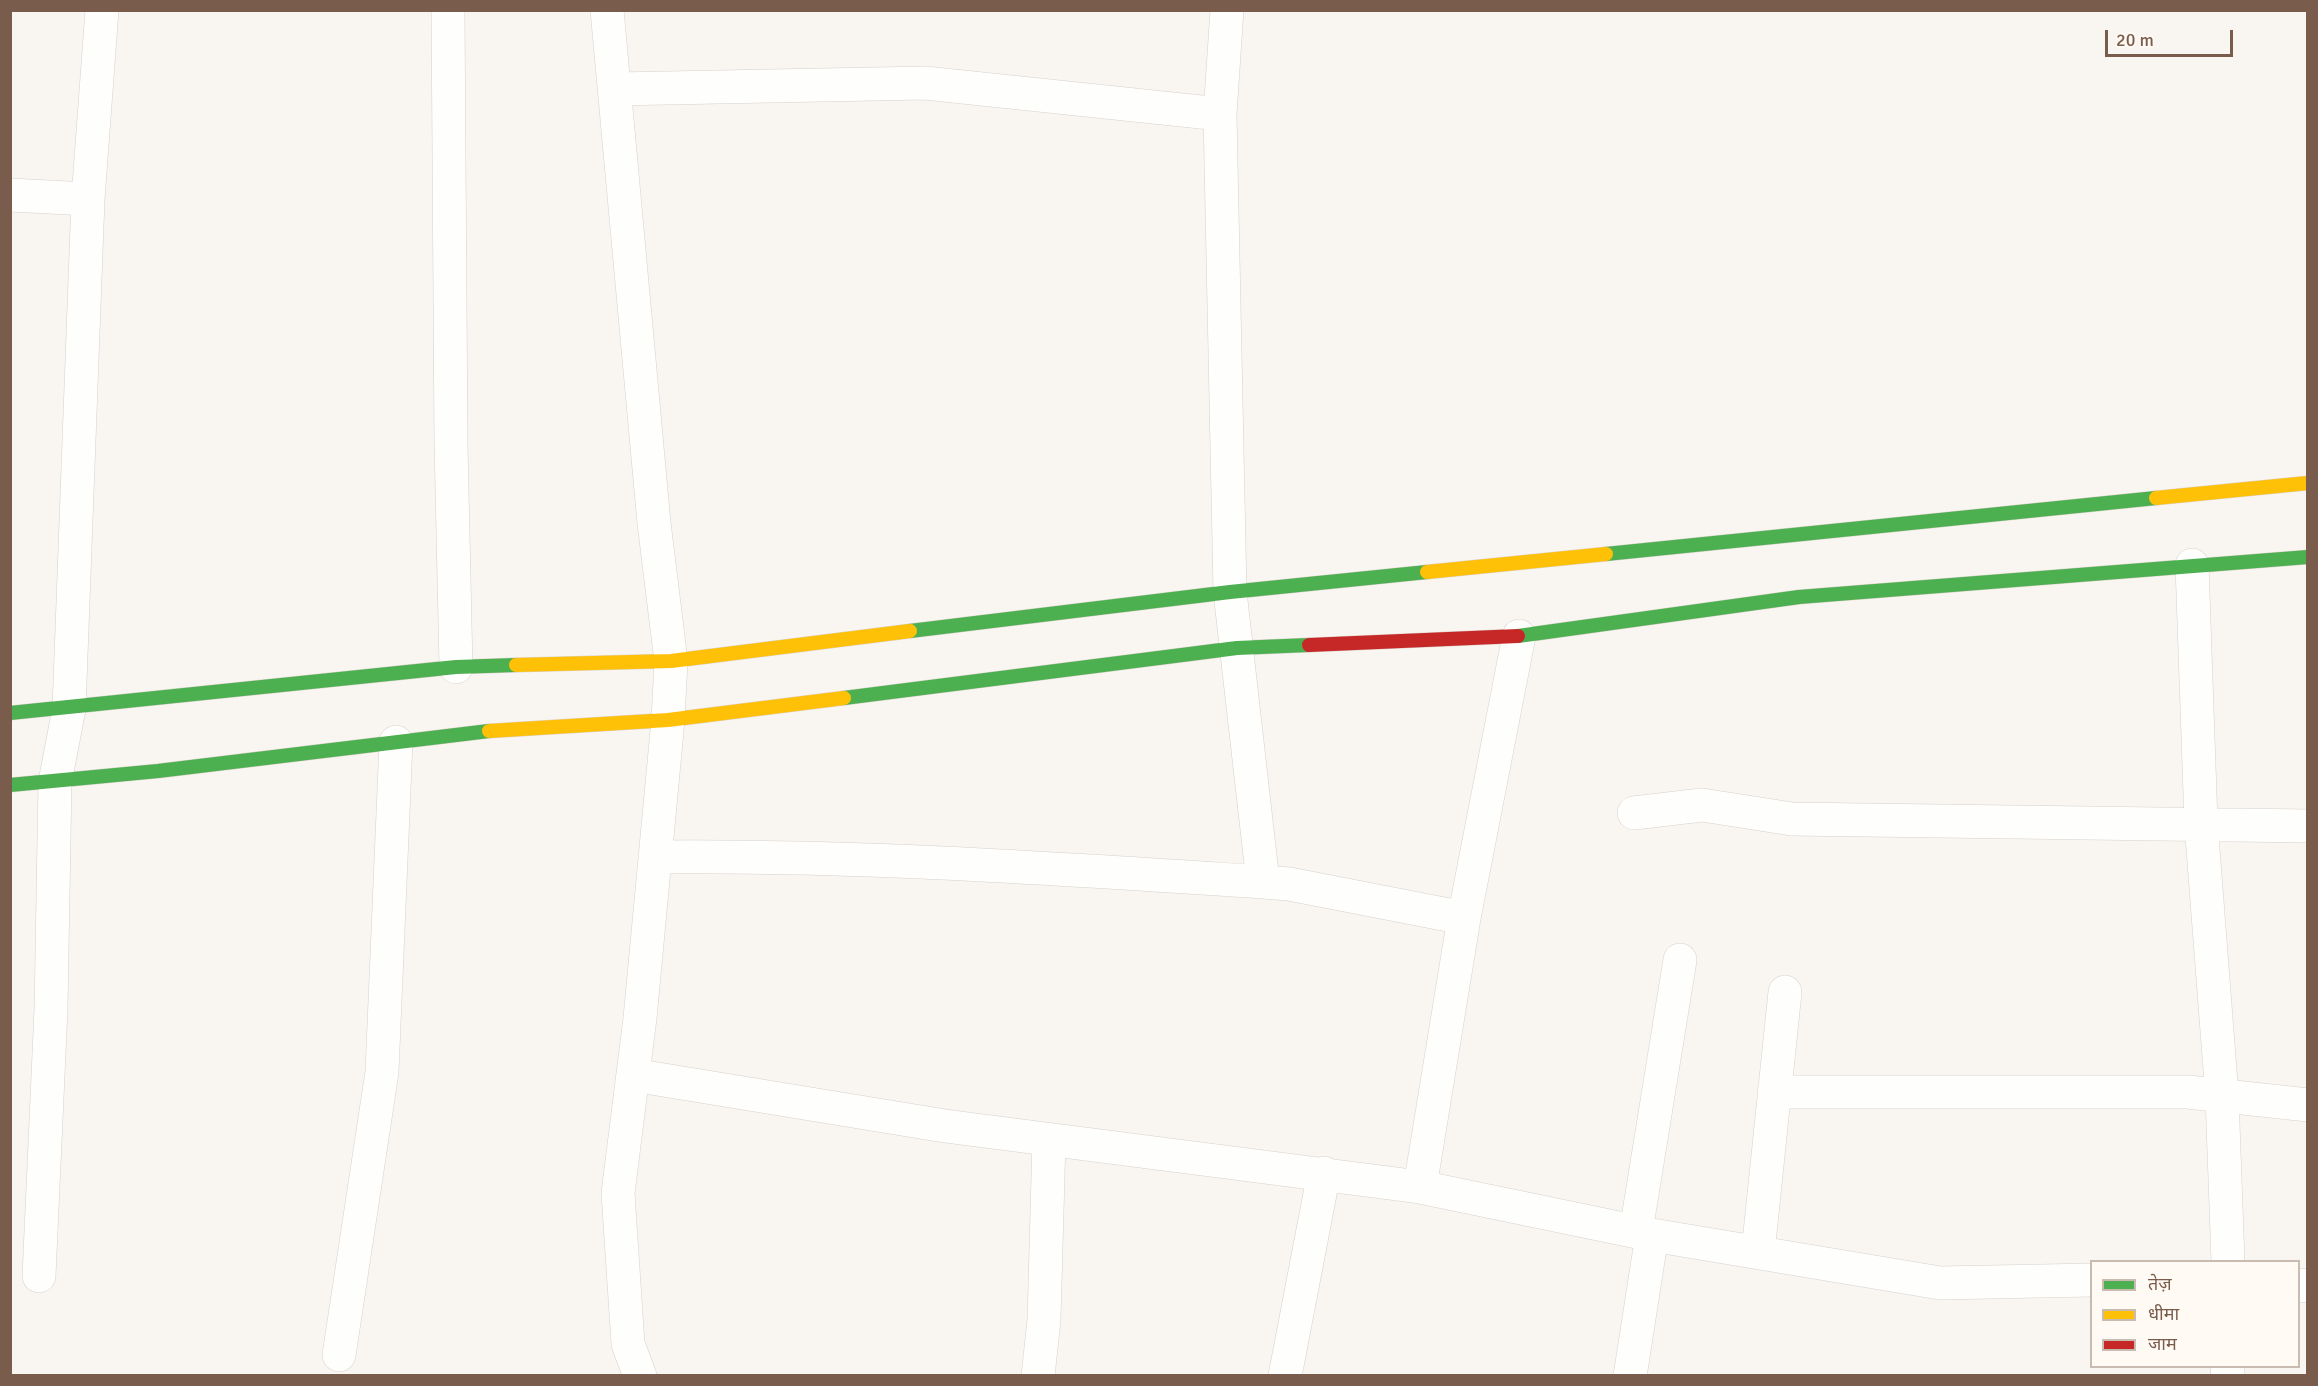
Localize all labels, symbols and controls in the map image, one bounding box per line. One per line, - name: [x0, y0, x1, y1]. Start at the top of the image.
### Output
- scale bar: [2108, 18, 2236, 56]
- text: 20 m: [2116, 29, 2154, 51]
- legend: [2090, 1260, 2300, 1368]
- text: तेज़: [2148, 1273, 2172, 1295]
- text: धीमा: [2148, 1303, 2179, 1325]
- text: जाम: [2148, 1333, 2177, 1355]

